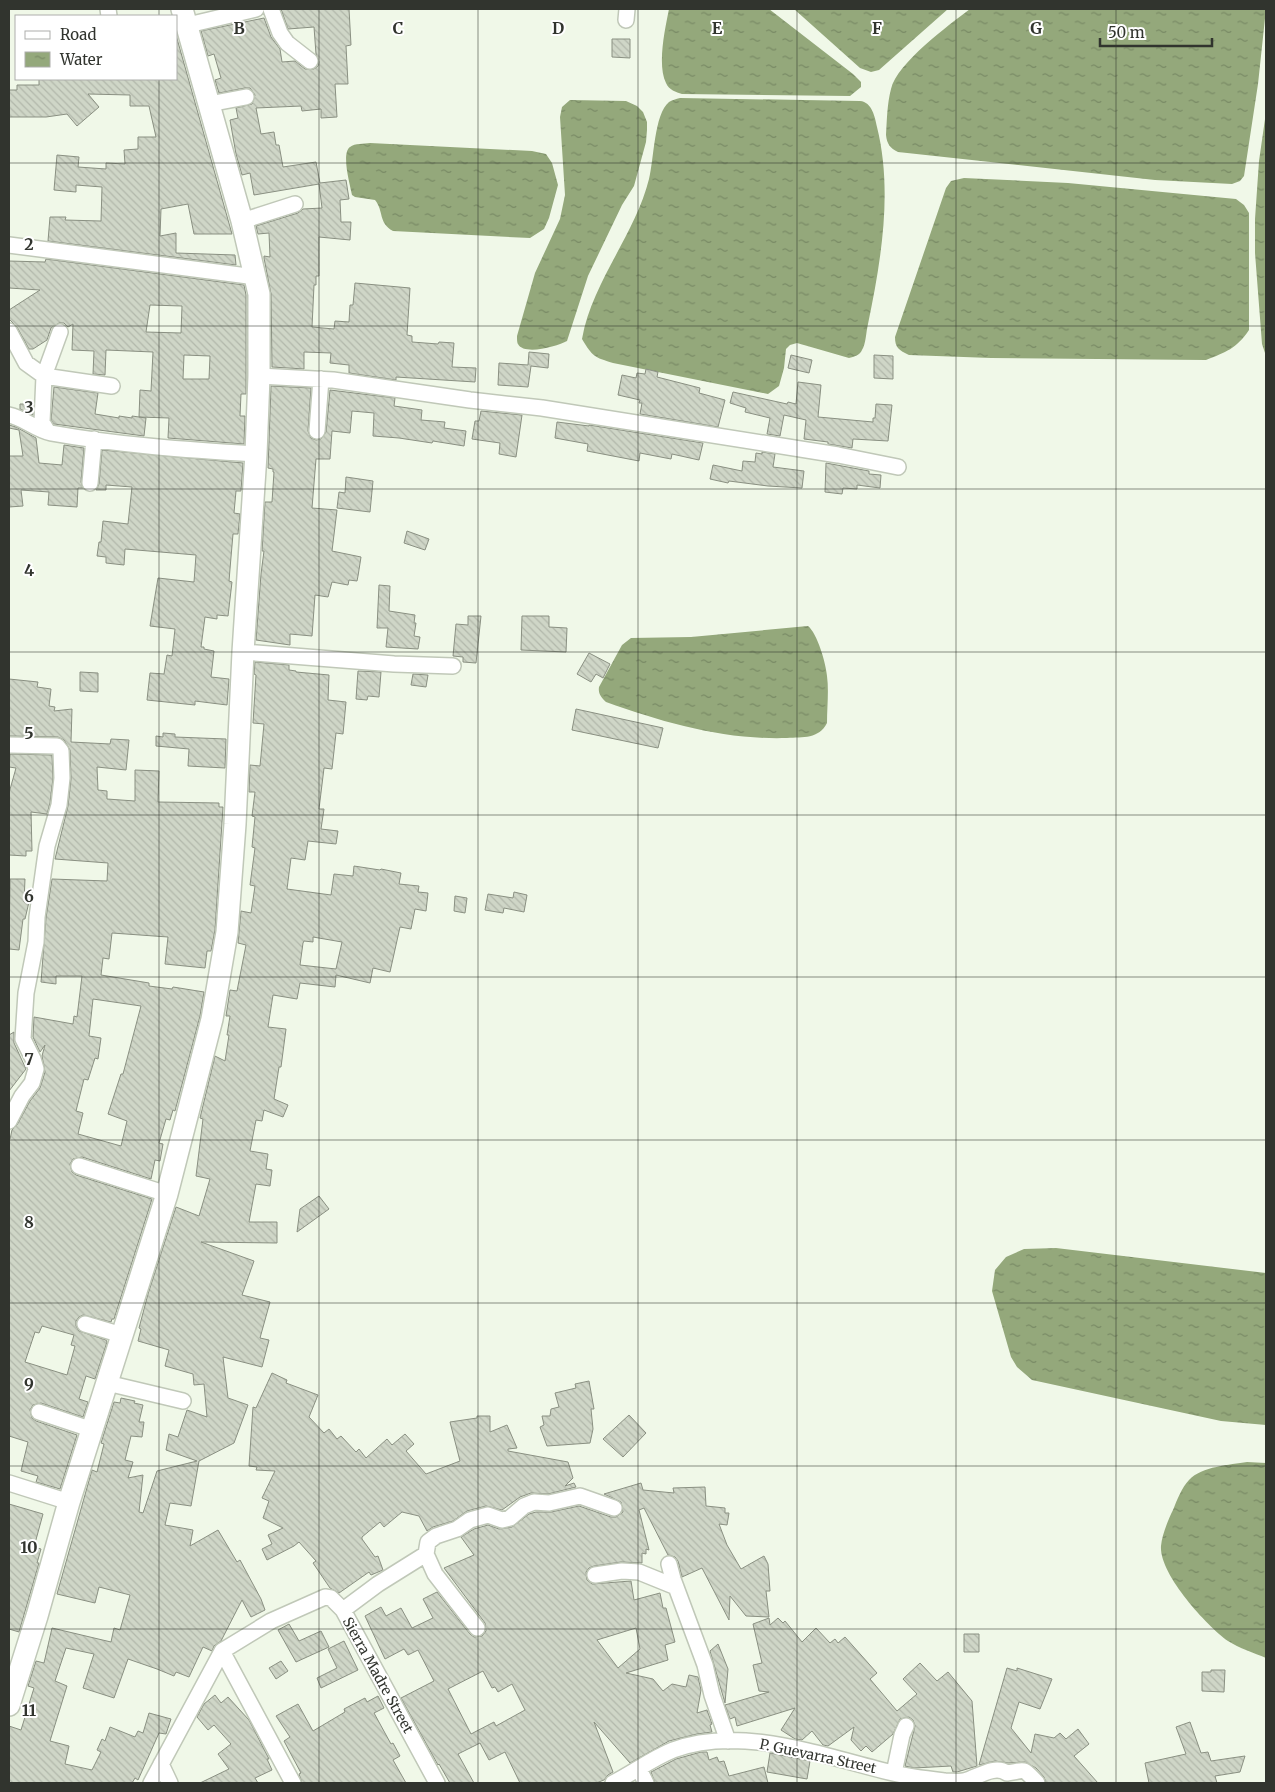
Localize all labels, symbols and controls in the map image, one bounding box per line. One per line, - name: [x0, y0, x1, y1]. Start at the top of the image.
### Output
- legend: [15, 15, 178, 80]
- scale bar: [1100, 15, 1212, 47]
- text: B: [233, 18, 245, 38]
- text: C: [393, 18, 403, 38]
- text: D: [552, 18, 564, 38]
- text: E: [712, 18, 723, 38]
- text: F: [872, 18, 882, 38]
- text: G: [1030, 18, 1042, 38]
- text: 50 m: [1108, 23, 1145, 42]
- text: Road: [60, 25, 96, 44]
- text: Water: [59, 50, 103, 69]
- text: 2: [24, 234, 34, 254]
- text: 3: [24, 397, 34, 417]
- text: 4: [24, 560, 34, 580]
- text: 5: [24, 723, 34, 743]
- text: 6: [24, 886, 34, 906]
- text: 7: [24, 1049, 34, 1069]
- text: 8: [24, 1212, 34, 1232]
- text: 9: [24, 1374, 34, 1394]
- text: 10: [20, 1537, 38, 1557]
- street label: Sierra Madre Street: [339, 1614, 418, 1737]
- text: 11: [22, 1700, 37, 1720]
- street label: P. Guevarra Street: [758, 1735, 879, 1777]

